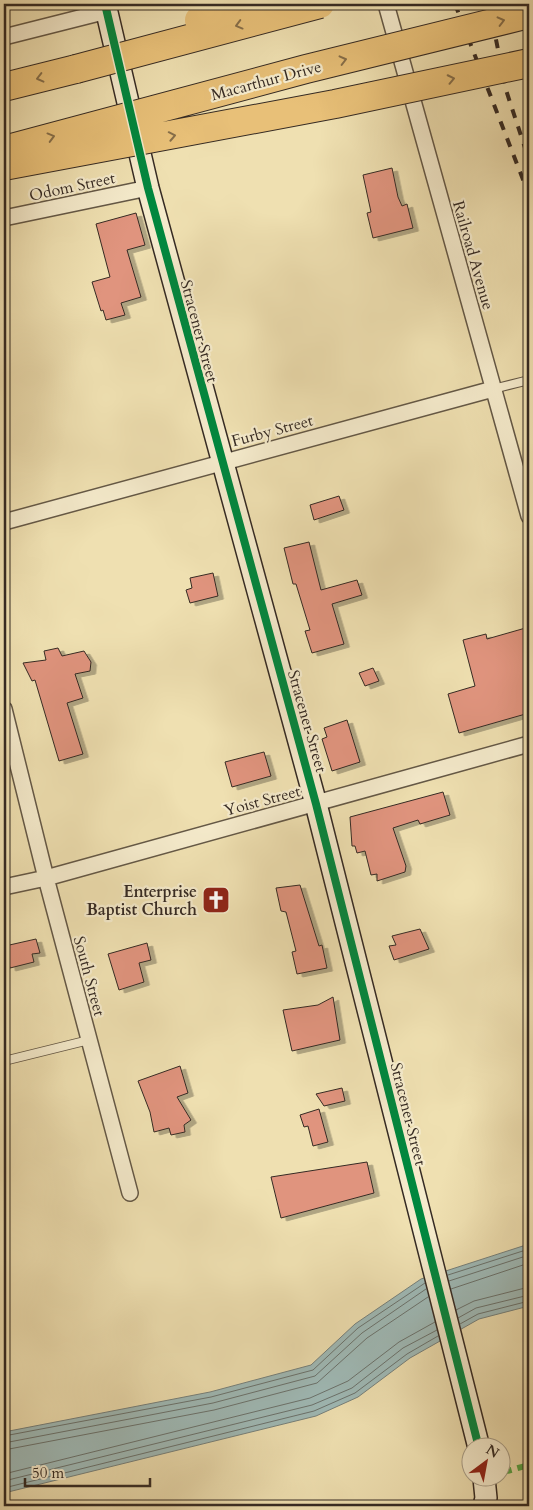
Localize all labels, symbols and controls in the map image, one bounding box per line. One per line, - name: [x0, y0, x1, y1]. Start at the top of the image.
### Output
- one-way arrow: [497, 16, 506, 27]
- one-way arrow: [235, 20, 244, 30]
- one-way arrow: [339, 55, 348, 66]
- street label: Macarthur Drive: [209, 56, 324, 106]
- one-way arrow: [36, 72, 45, 83]
- one-way arrow: [447, 74, 456, 85]
- one-way arrow: [168, 131, 177, 141]
- one-way arrow: [46, 132, 55, 143]
- street label: Odom Street: [27, 167, 117, 207]
- street label: Railroad Avenue: [447, 198, 499, 312]
- street label: Stracener Street: [175, 278, 223, 385]
- street label: Furby Street: [229, 410, 315, 452]
- street label: Stracener Street: [282, 668, 332, 775]
- street label: Yoist Street: [222, 780, 303, 822]
- place label: Enterprise Baptist Church: [86, 881, 197, 921]
- church icon: Enterprise Baptist Church: [201, 885, 231, 915]
- street label: South Street: [68, 934, 110, 1019]
- street label: Stracener Street: [385, 1060, 431, 1168]
- north arrow: [460, 1438, 510, 1488]
- text: N: [482, 1440, 503, 1463]
- scale bar: [25, 1455, 150, 1487]
- text: 50 m: [32, 1463, 64, 1483]

